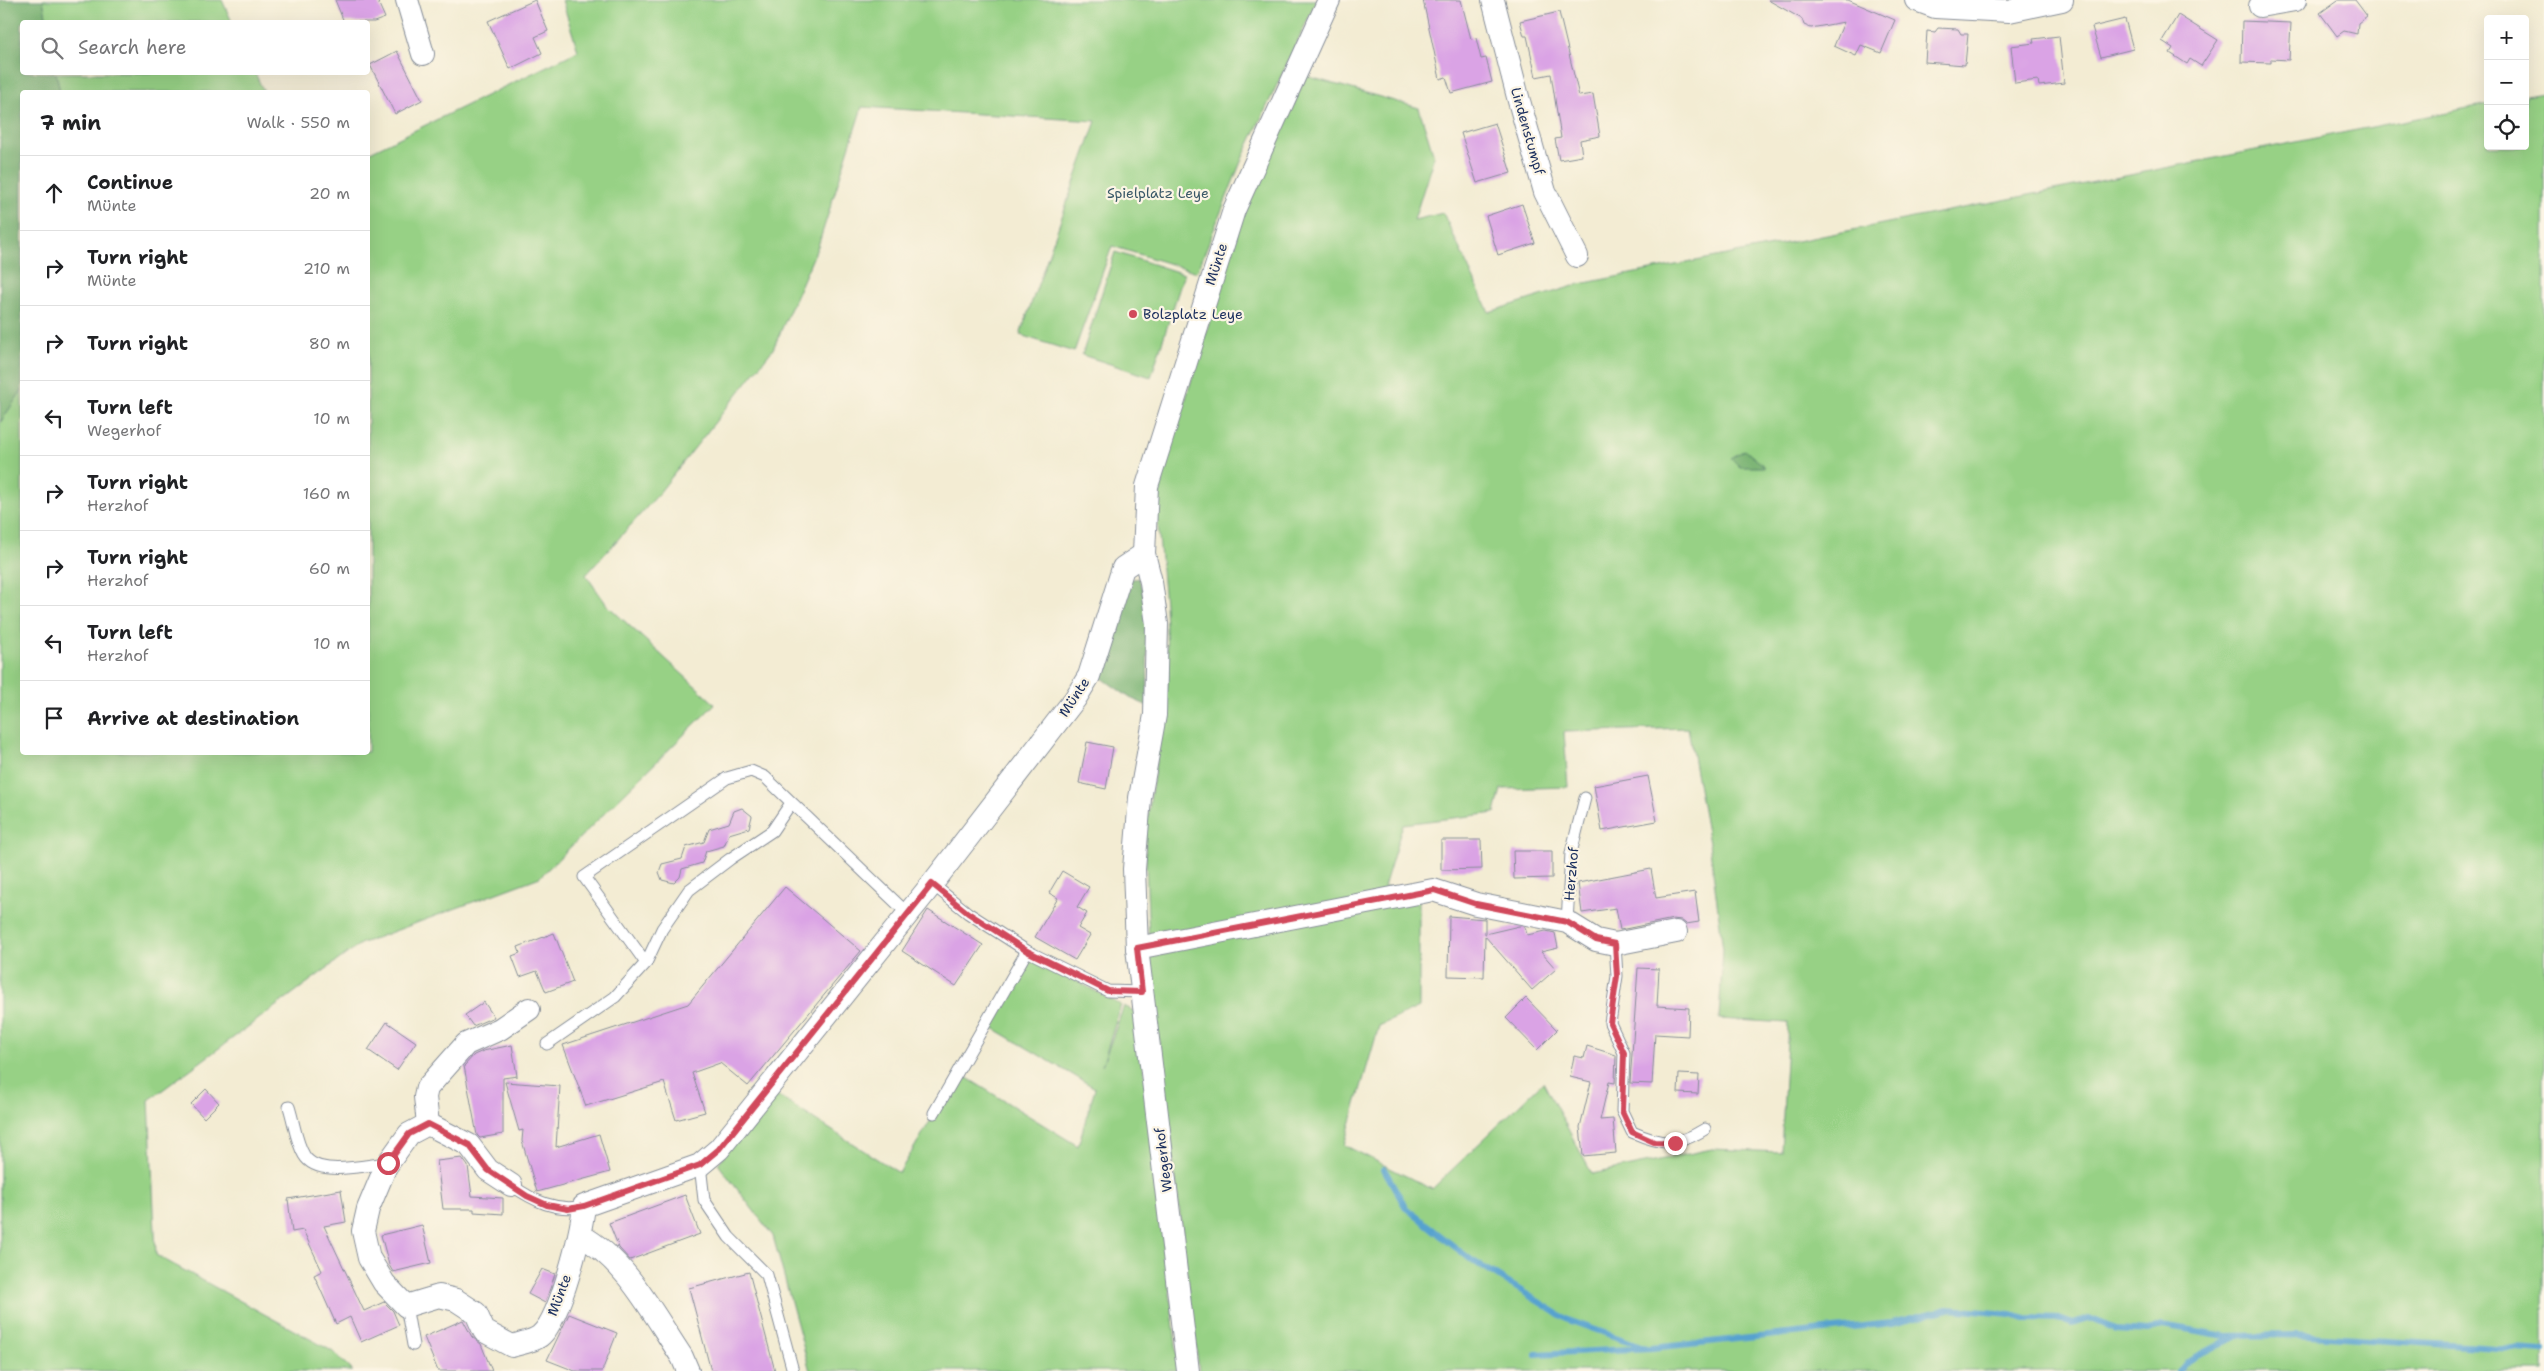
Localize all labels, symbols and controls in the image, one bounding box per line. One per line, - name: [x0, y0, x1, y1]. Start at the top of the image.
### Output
- map controls: [2484, 15, 2529, 150]
- button: +: [2484, 15, 2529, 60]
- search box: [20, 20, 370, 75]
- icon: search: [38, 34, 66, 62]
- text: Search here: [78, 35, 187, 60]
- button: −: [2484, 60, 2529, 105]
- street label: Lindenstumpf: [1507, 85, 1549, 178]
- button: locate: [2484, 105, 2529, 150]
- text: 7 min: [40, 109, 101, 137]
- text: Walk · 550 m: [247, 112, 350, 133]
- text: Continue: [87, 170, 173, 195]
- icon: ahead: [40, 179, 68, 207]
- text: 20 m: [309, 183, 350, 204]
- park label: Spielplatz Leye: [1107, 184, 1209, 202]
- text: Münte: [87, 195, 137, 216]
- street label: Münte: [1201, 240, 1231, 287]
- text: Turn right: [87, 245, 188, 270]
- icon: right: [40, 254, 68, 282]
- text: 210 m: [303, 258, 350, 279]
- text: Münte: [87, 270, 137, 291]
- place label: Bolzplatz Leye: [1143, 305, 1243, 323]
- marker: Bolzplatz Leye: [1127, 308, 1139, 320]
- icon: right: [40, 329, 68, 357]
- text: Turn right: [87, 331, 188, 356]
- text: 80 m: [309, 333, 350, 354]
- text: Turn left: [87, 395, 173, 420]
- icon: left: [40, 404, 68, 432]
- text: 10 m: [313, 408, 350, 429]
- text: Wegerhof: [87, 420, 161, 441]
- text: Turn right: [87, 470, 188, 495]
- icon: right: [40, 479, 68, 507]
- text: 160 m: [303, 483, 350, 504]
- text: Herzhof: [87, 495, 149, 516]
- text: Turn right: [87, 545, 188, 570]
- icon: right: [40, 554, 68, 582]
- text: 60 m: [309, 558, 350, 579]
- text: Herzhof: [87, 570, 149, 591]
- text: Turn left: [87, 620, 173, 645]
- icon: left: [40, 629, 68, 657]
- text: 10 m: [313, 633, 350, 654]
- text: Herzhof: [87, 645, 149, 666]
- street label: Münte: [1055, 674, 1093, 720]
- icon: arrive: [40, 704, 68, 732]
- text: Arrive at destination: [87, 706, 299, 731]
- street label: Herzhof: [1560, 845, 1582, 902]
- street label: Wegerhof: [1150, 1126, 1176, 1193]
- route end: [1664, 1132, 1687, 1155]
- route start: [377, 1152, 400, 1175]
- street label: Münte: [543, 1271, 575, 1319]

